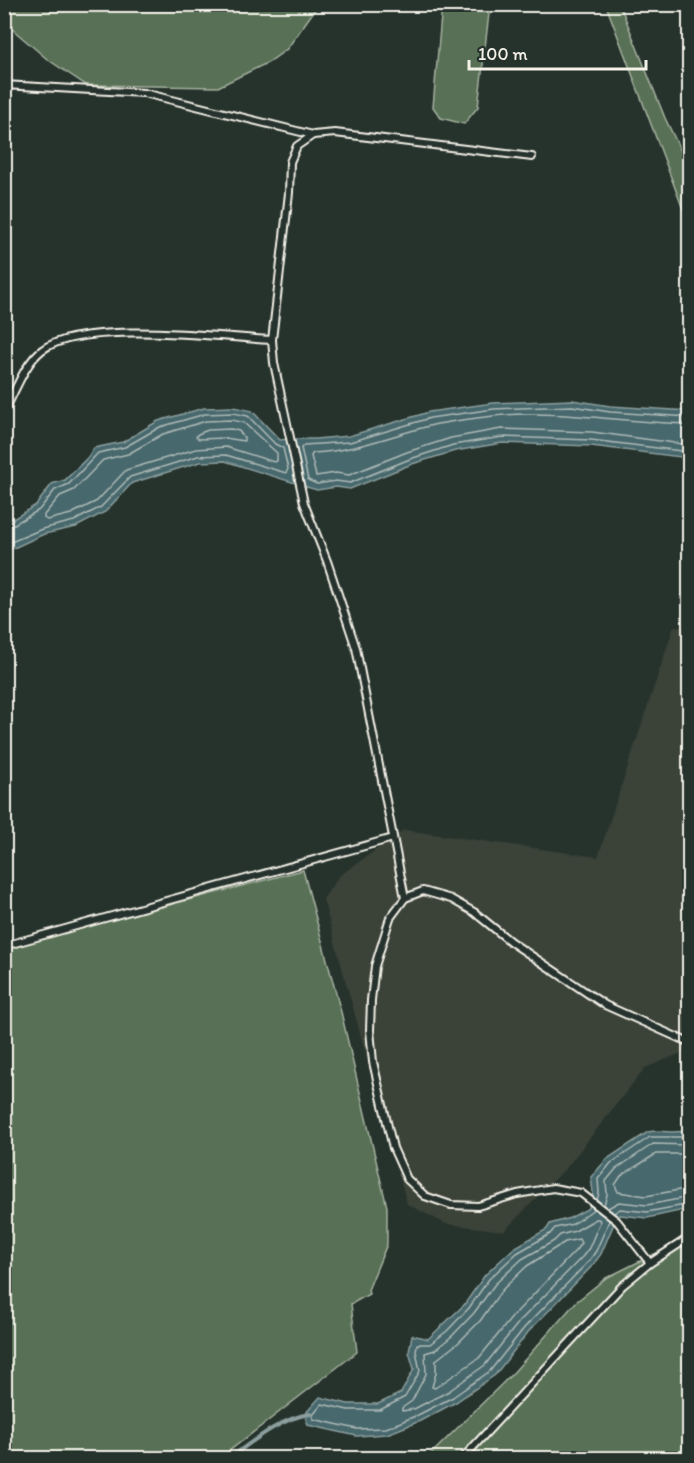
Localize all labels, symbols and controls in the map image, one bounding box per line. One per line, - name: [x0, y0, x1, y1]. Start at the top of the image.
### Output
- scale bar: [469, 33, 646, 71]
- text: 100 m: [478, 43, 528, 65]

